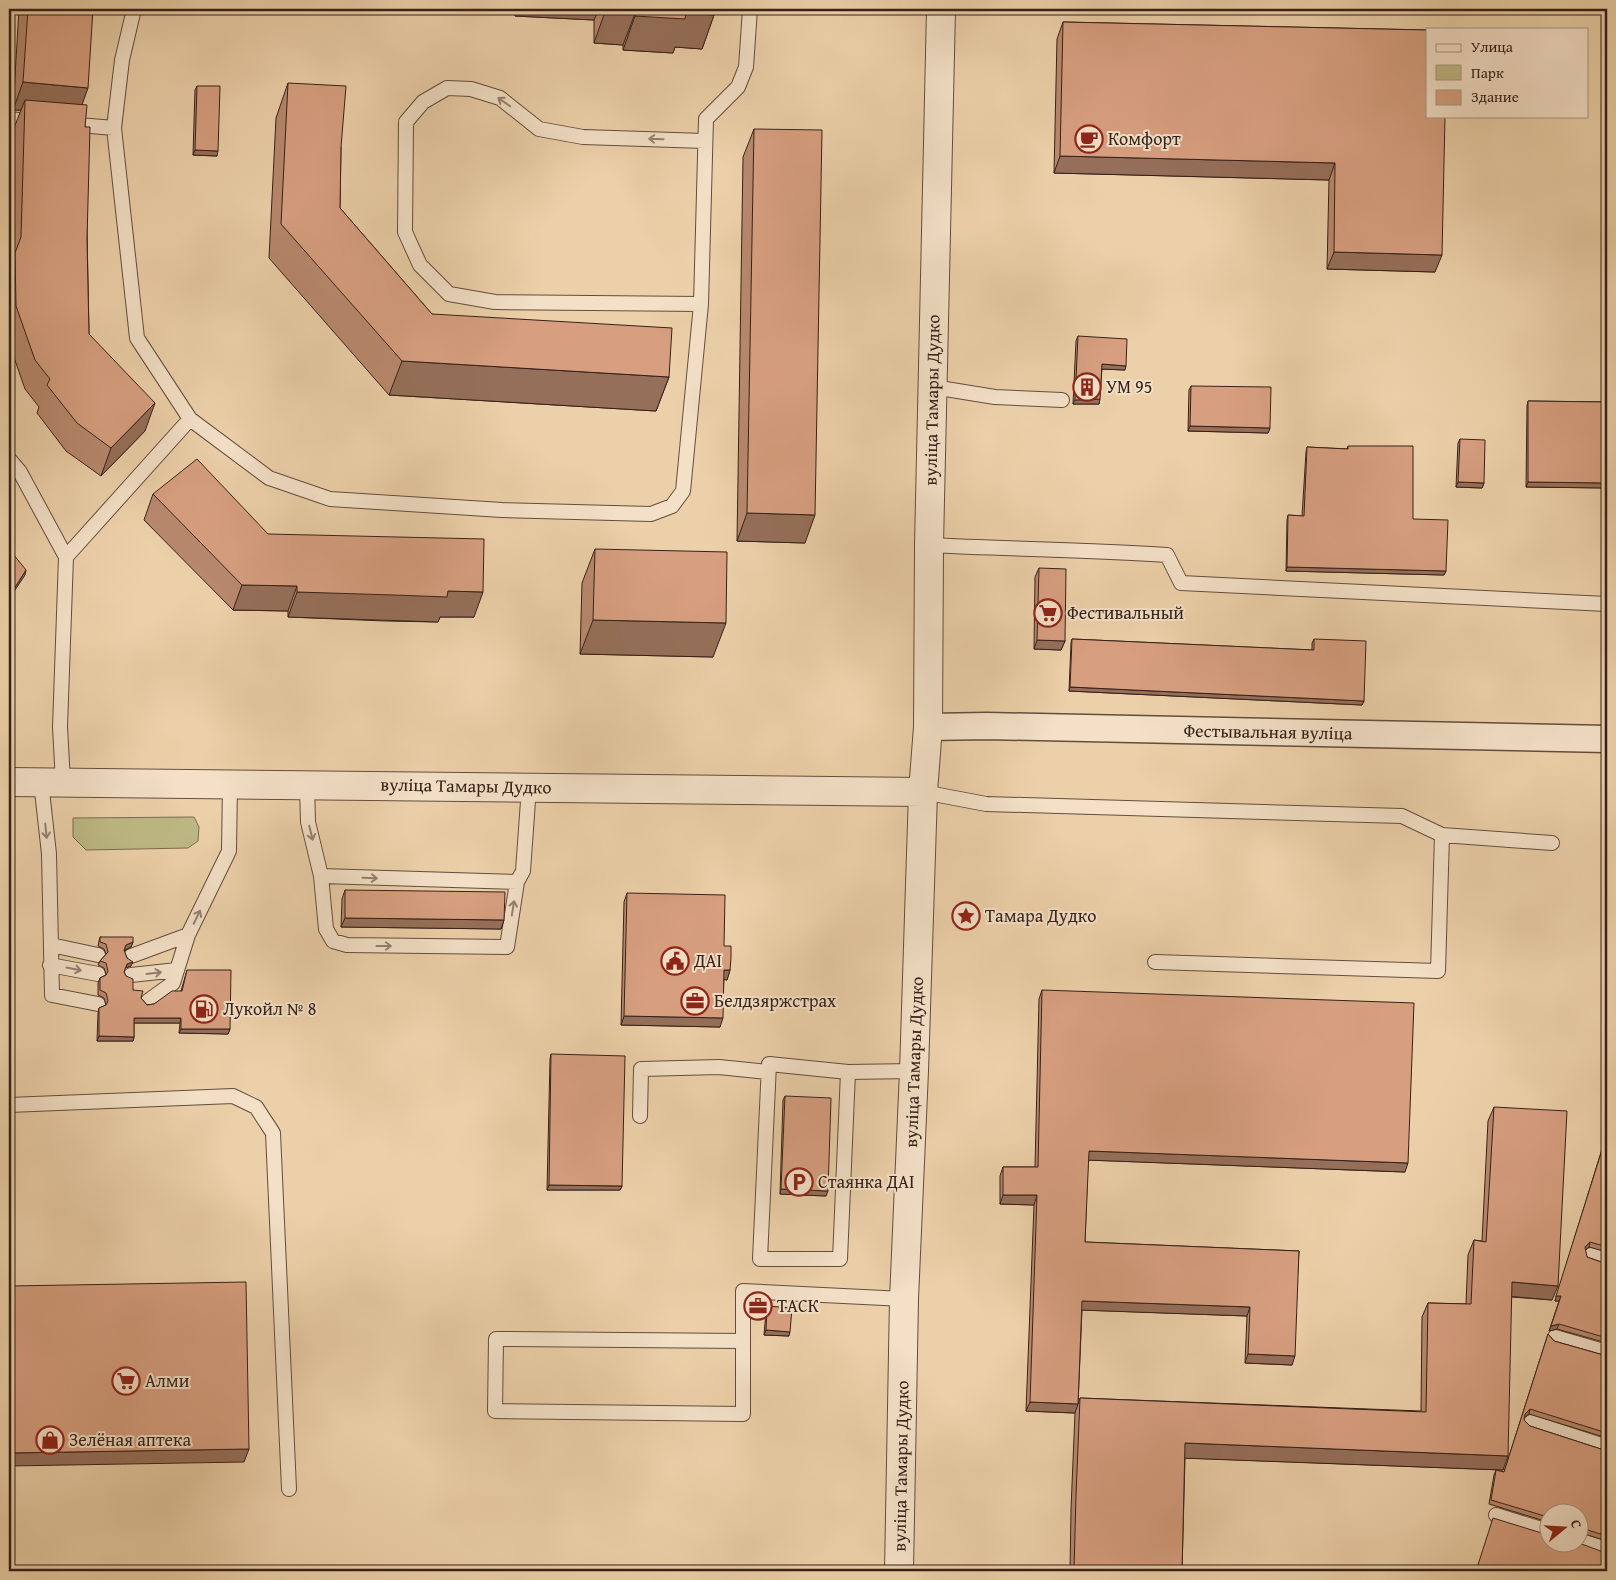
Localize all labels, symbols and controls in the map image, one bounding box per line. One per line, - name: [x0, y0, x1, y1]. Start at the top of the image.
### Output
- legend: [1426, 28, 1588, 118]
- text: Улица: [1471, 36, 1514, 57]
- text: Парк: [1471, 62, 1504, 83]
- text: Здание: [1471, 86, 1519, 107]
- one-way arrow: [497, 97, 511, 107]
- cafe icon: Комфорт: [1074, 124, 1104, 154]
- place label: Комфорт: [1108, 125, 1181, 152]
- one-way arrow: [649, 135, 665, 144]
- street label: вуліца Тамары Дудко: [917, 314, 946, 486]
- building icon: УМ 95: [1072, 372, 1102, 402]
- place label: УМ 95: [1106, 373, 1152, 400]
- supermarket icon: Фестивальный: [1033, 598, 1063, 628]
- place label: Фестивальный: [1067, 599, 1184, 626]
- street label: Фестывальная вуліца: [1183, 717, 1353, 746]
- street label: вуліца Тамары Дудко: [380, 771, 552, 800]
- one-way arrow: [41, 822, 51, 838]
- one-way arrow: [306, 825, 316, 841]
- one-way arrow: [362, 873, 378, 882]
- one-way arrow: [508, 900, 518, 916]
- place icon: Тамара Дудко: [951, 901, 981, 931]
- place label: Тамара Дудко: [985, 902, 1096, 929]
- one-way arrow: [193, 910, 202, 925]
- one-way arrow: [376, 941, 392, 951]
- public building icon: ДАІ: [660, 946, 690, 976]
- place label: ДАІ: [693, 947, 722, 974]
- one-way arrow: [66, 965, 82, 975]
- one-way arrow: [146, 968, 162, 978]
- street label: вуліца Тамары Дудко: [897, 976, 930, 1148]
- office icon: Белдзяржстрах: [680, 986, 710, 1016]
- place label: Белдзяржстрах: [714, 987, 837, 1014]
- fuel station icon: Лукойл № 8: [189, 994, 219, 1024]
- place label: Лукойл № 8: [223, 995, 316, 1022]
- parking icon: Стаянка ДАІ: [784, 1167, 814, 1197]
- place label: Стаянка ДАІ: [818, 1168, 915, 1195]
- office icon: ТАСК: [743, 1291, 773, 1321]
- place label: ТАСК: [777, 1292, 819, 1319]
- supermarket icon: Алми: [111, 1366, 141, 1396]
- place label: Алми: [145, 1367, 190, 1394]
- street label: вуліца Тамары Дудко: [886, 1380, 915, 1552]
- shop icon: Зелёная аптека: [35, 1425, 65, 1455]
- place label: Зелёная аптека: [69, 1426, 191, 1453]
- north arrow: [1538, 1502, 1588, 1552]
- text: С: [1566, 1517, 1587, 1531]

